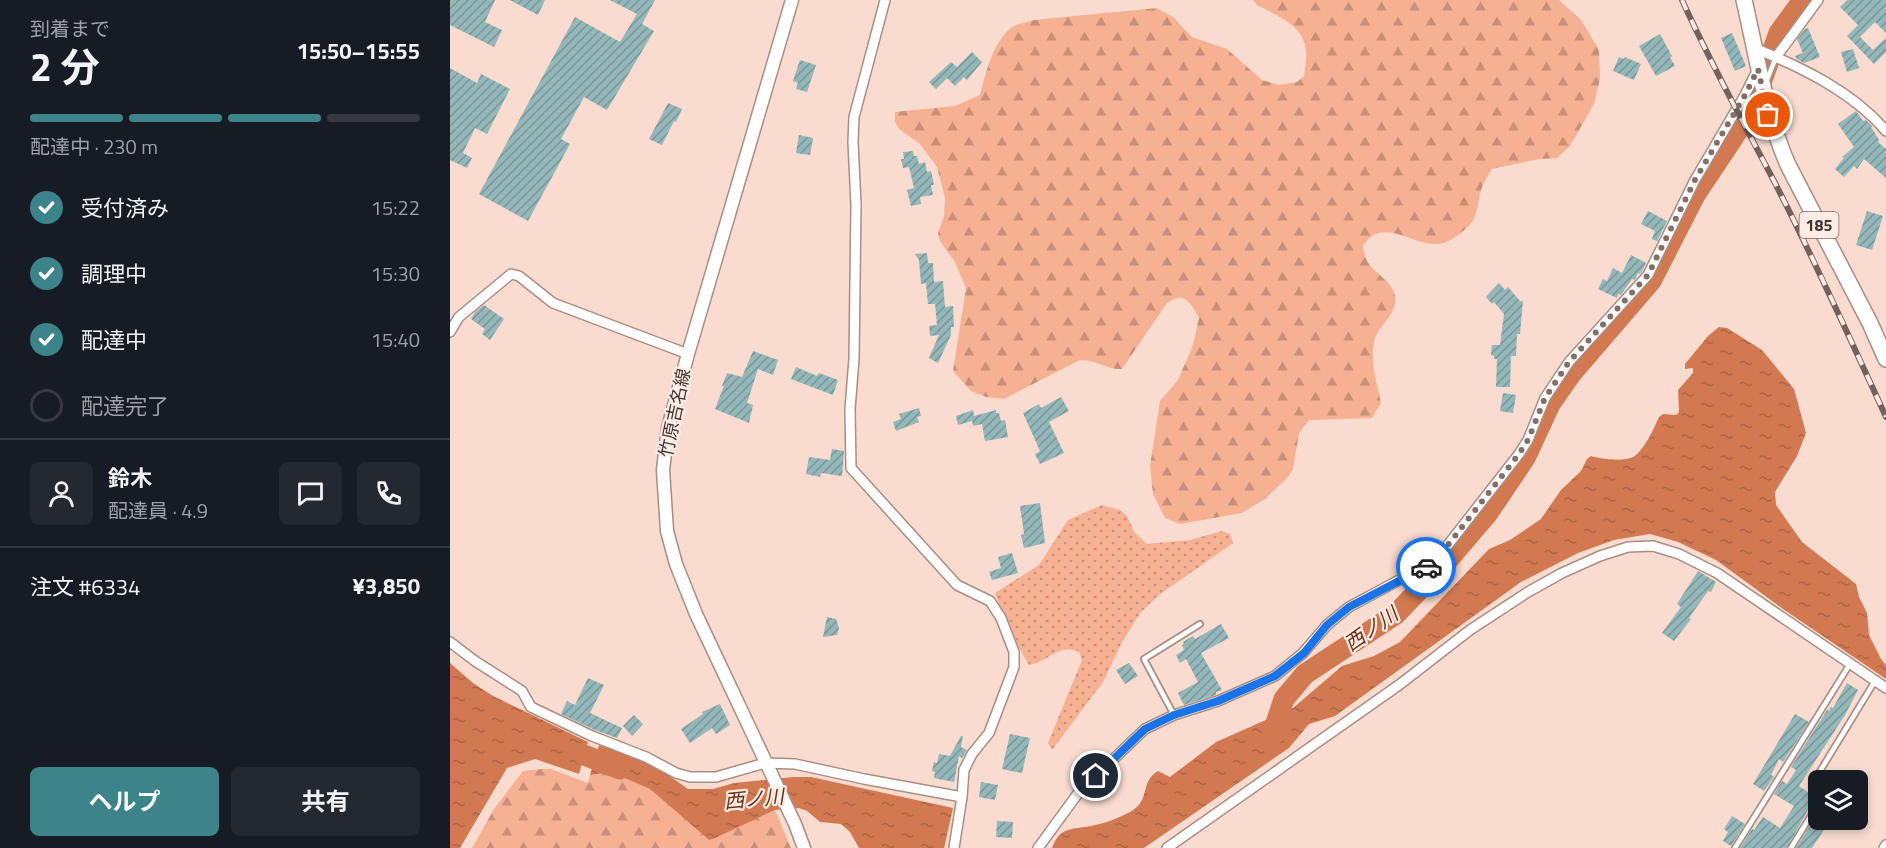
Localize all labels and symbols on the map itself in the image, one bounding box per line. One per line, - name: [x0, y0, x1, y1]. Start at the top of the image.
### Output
- pin: [1742, 89, 1793, 140]
- road number: 185: [1800, 212, 1838, 238]
- street label: 竹原吉名線: [652, 366, 697, 460]
- courier: [1396, 537, 1456, 597]
- water label: 西ノ川: [1337, 598, 1406, 658]
- pin: [1070, 750, 1121, 801]
- water label: 西ノ川: [723, 780, 787, 817]

